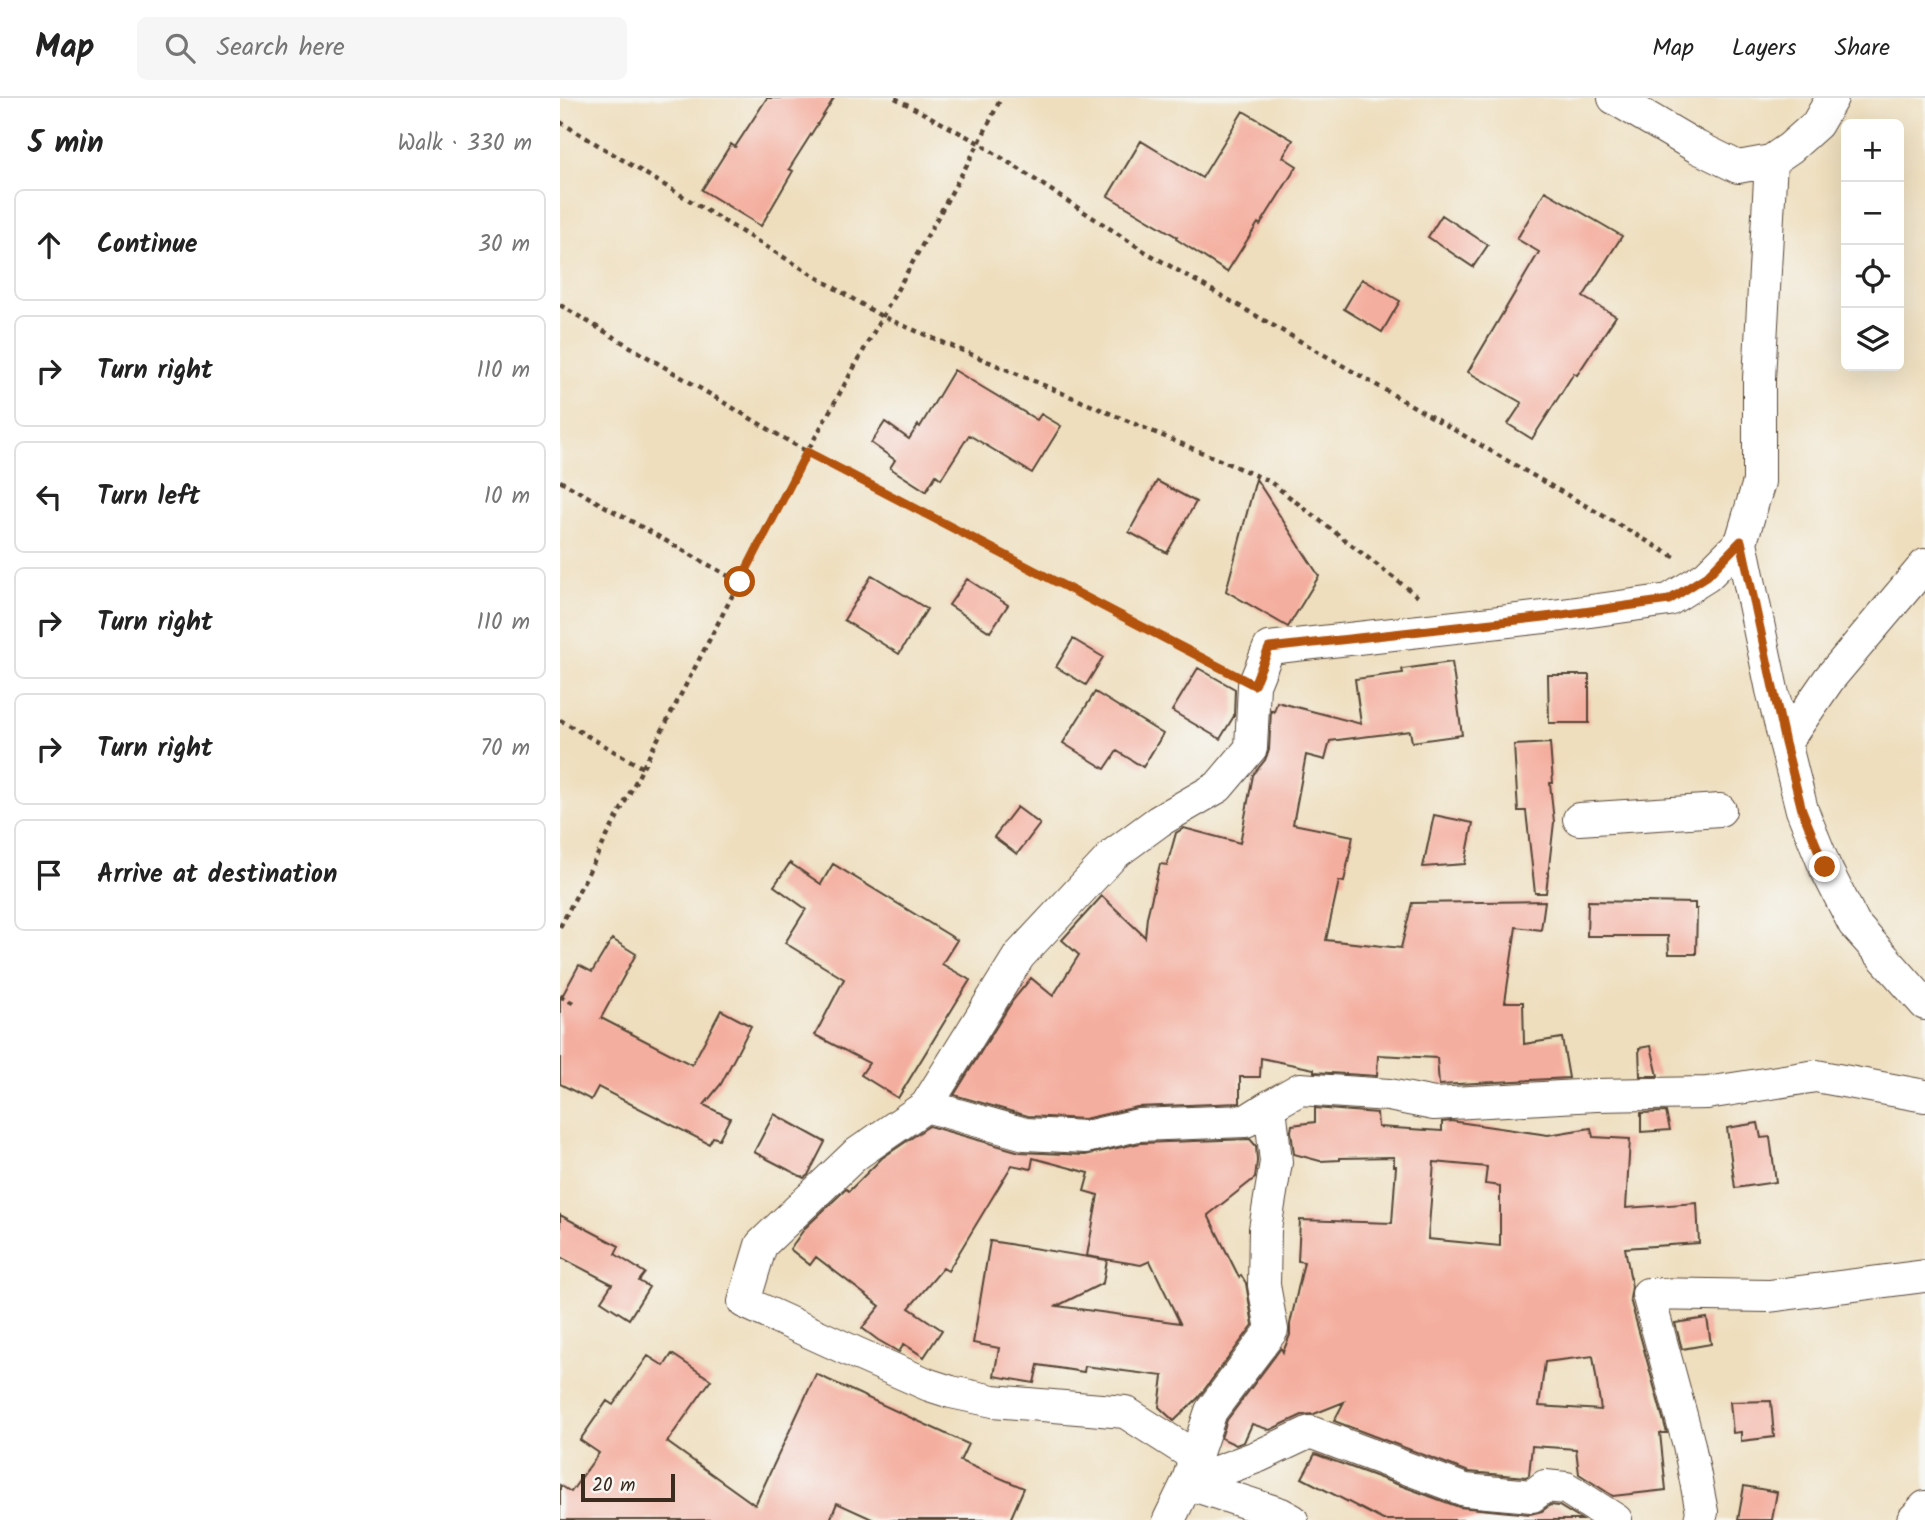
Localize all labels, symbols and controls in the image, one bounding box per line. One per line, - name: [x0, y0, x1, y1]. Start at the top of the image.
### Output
- search box: [137, 17, 627, 80]
- text: Map: [35, 22, 95, 75]
- text: Search here: [217, 27, 345, 69]
- icon: search: [161, 29, 199, 67]
- text: Map: [1652, 29, 1694, 68]
- text: Layers: [1732, 29, 1796, 68]
- text: Share: [1834, 29, 1890, 68]
- map controls: [1841, 119, 1904, 371]
- button: +: [1841, 119, 1904, 182]
- text: 5 min: [28, 120, 104, 168]
- text: Walk · 330 m: [398, 126, 532, 162]
- button: −: [1841, 182, 1904, 245]
- text: Continue: [97, 224, 198, 266]
- icon: ahead: [30, 226, 68, 264]
- text: 30 m: [478, 227, 530, 263]
- button: locate: [1841, 245, 1904, 308]
- button: layers: [1841, 308, 1904, 371]
- text: Turn right: [97, 350, 213, 392]
- icon: right: [30, 352, 68, 390]
- text: 110 m: [477, 353, 530, 389]
- text: Turn left: [97, 476, 200, 518]
- icon: left: [30, 478, 68, 516]
- text: 10 m: [484, 479, 530, 515]
- route start: [724, 566, 755, 597]
- text: Turn right: [97, 602, 213, 644]
- icon: right: [30, 604, 68, 642]
- text: 110 m: [477, 605, 530, 641]
- text: Turn right: [97, 728, 213, 770]
- icon: right: [30, 730, 68, 768]
- text: 70 m: [480, 731, 530, 767]
- route end: [1809, 851, 1840, 882]
- text: Arrive at destination: [97, 854, 337, 896]
- icon: arrive: [30, 856, 68, 894]
- scale bar: [581, 1471, 676, 1503]
- text: 20 m: [592, 1471, 635, 1501]

